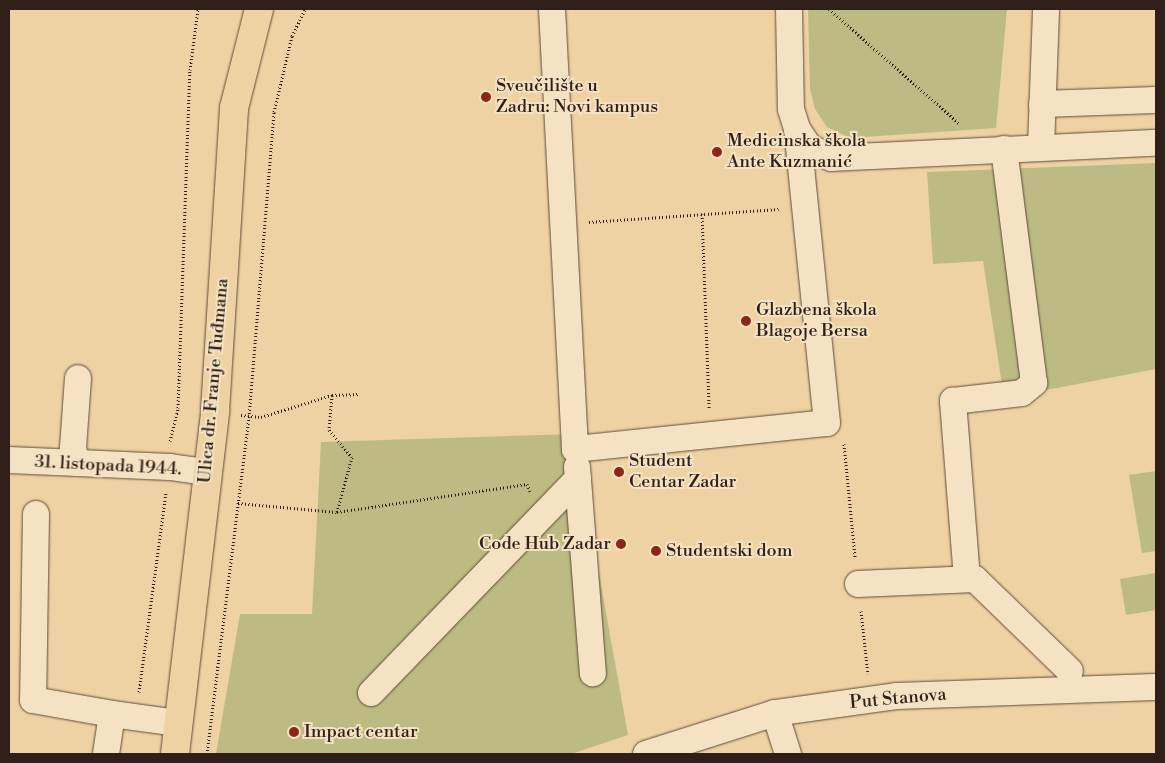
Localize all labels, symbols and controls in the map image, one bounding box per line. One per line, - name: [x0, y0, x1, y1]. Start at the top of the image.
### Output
- place label: Sveučilište u Zadru: Novi kampus: [496, 76, 658, 118]
- marker: Sveučilište u Zadru: Novi kampus: [480, 91, 492, 103]
- place label: Medicinska škola Ante Kuzmanić: [727, 131, 866, 173]
- marker: Medicinska škola Ante Kuzmanić: [711, 146, 723, 158]
- street label: Ulica dr. Franje Tuđmana: [194, 278, 234, 484]
- place label: Glazbena škola Blagoje Bersa: [756, 300, 877, 342]
- marker: Glazbena škola Blagoje Bersa: [740, 315, 752, 327]
- street label: 31. listopada 1944.: [34, 451, 182, 481]
- place label: Student Centar Zadar: [629, 451, 736, 494]
- marker: Student Centar Zadar: [613, 466, 625, 478]
- place label: Code Hub Zadar: [479, 533, 611, 555]
- marker: Code Hub Zadar: [615, 538, 627, 550]
- place label: Studentski dom: [666, 540, 792, 562]
- marker: Studentski dom: [650, 545, 662, 557]
- street label: Put Stanova: [849, 684, 947, 714]
- place label: Impact centar: [304, 721, 418, 743]
- marker: Impact centar: [288, 726, 300, 738]

